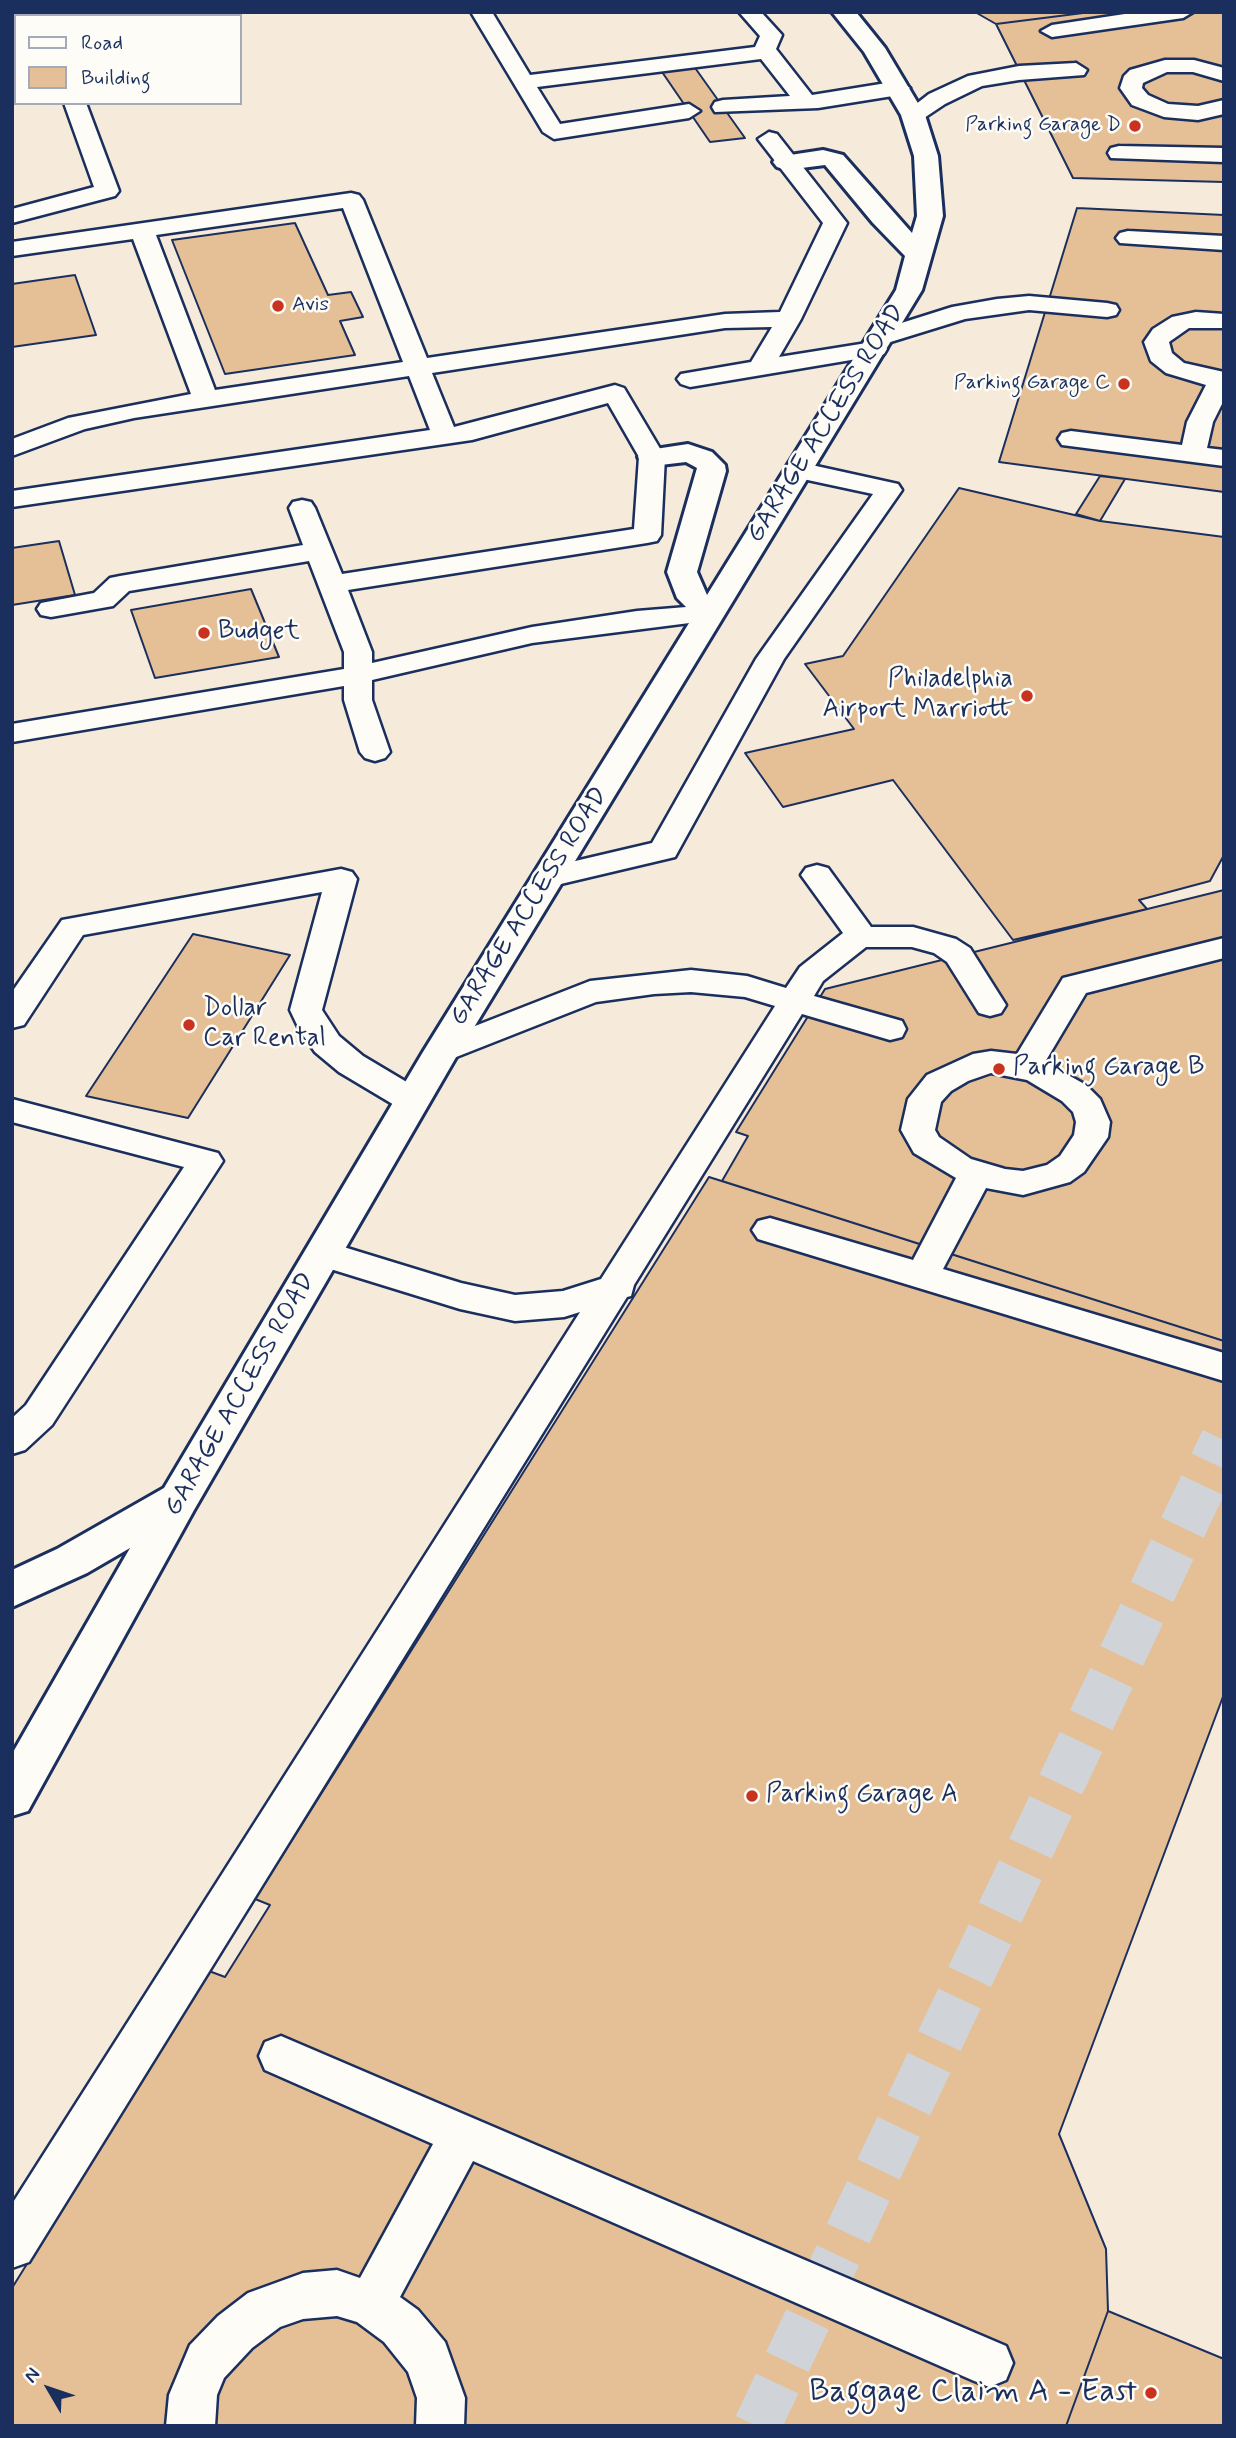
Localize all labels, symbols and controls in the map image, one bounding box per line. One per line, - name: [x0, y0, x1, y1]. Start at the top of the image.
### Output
- legend: [14, 14, 242, 105]
- text: Road: [81, 29, 123, 57]
- text: Building: [81, 64, 151, 92]
- place label: Parking Garage D: [965, 113, 1121, 139]
- marker: Parking Garage D: [1127, 118, 1143, 134]
- place label: Avis: [292, 293, 329, 319]
- marker: Avis: [270, 298, 286, 314]
- street label: GARAGE ACCESS ROAD: [741, 299, 913, 549]
- place label: Parking Garage C: [954, 371, 1110, 397]
- marker: Parking Garage C: [1116, 376, 1132, 392]
- place label: Budget: [218, 617, 300, 649]
- marker: Budget: [196, 625, 212, 641]
- place label: Philadelphia Airport Marriott: [822, 665, 1013, 726]
- marker: Philadelphia Airport Marriott: [1019, 688, 1035, 704]
- street label: GARAGE ACCESS ROAD: [444, 782, 616, 1032]
- place label: Dollar Car Rental: [203, 994, 326, 1056]
- marker: Dollar Car Rental: [181, 1017, 197, 1033]
- place label: Parking Garage B: [1013, 1053, 1204, 1085]
- marker: Parking Garage B: [991, 1061, 1007, 1077]
- street label: GARAGE ACCESS ROAD: [159, 1268, 323, 1522]
- place label: Parking Garage A: [766, 1780, 958, 1812]
- marker: Parking Garage A: [744, 1788, 760, 1804]
- north arrow: [14, 2354, 84, 2424]
- text: N: [19, 2363, 46, 2388]
- place label: Baggage Claim A - East: [809, 2374, 1137, 2412]
- marker: Baggage Claim A - East: [1143, 2385, 1159, 2401]

